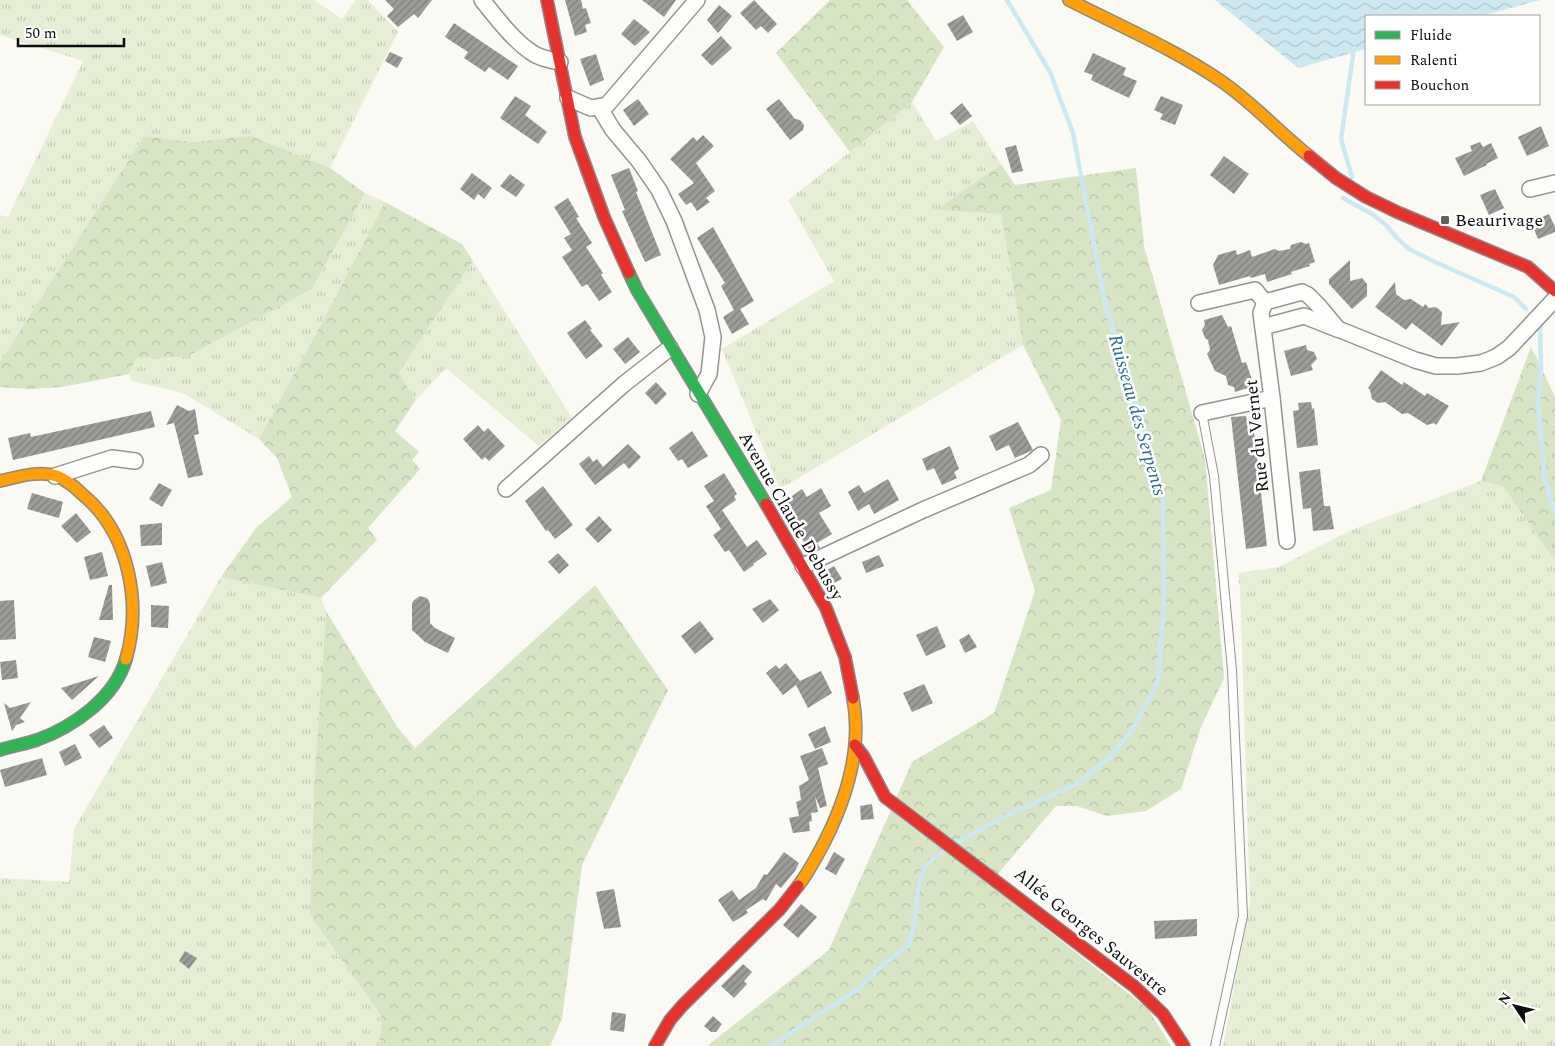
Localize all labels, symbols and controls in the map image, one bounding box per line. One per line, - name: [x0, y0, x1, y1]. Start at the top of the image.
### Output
- scale bar: [18, 15, 124, 47]
- legend: [1365, 15, 1540, 105]
- text: 50 m: [25, 22, 57, 45]
- text: Fluide: [1410, 24, 1452, 47]
- text: Ralenti: [1410, 49, 1458, 72]
- text: Bouchon: [1410, 74, 1470, 97]
- place label: Beaurivage: [1455, 207, 1543, 234]
- marker: Beaurivage: [1439, 214, 1451, 226]
- water label: Ruisseau des Serpents: [1100, 331, 1174, 499]
- street label: Rue du Vernet: [1238, 378, 1276, 494]
- street label: Avenue Claude Debussy: [731, 426, 851, 607]
- street label: Allée Georges Sauvestre: [1008, 861, 1174, 1003]
- north arrow: [1490, 981, 1540, 1031]
- text: N: [1493, 988, 1517, 1010]

